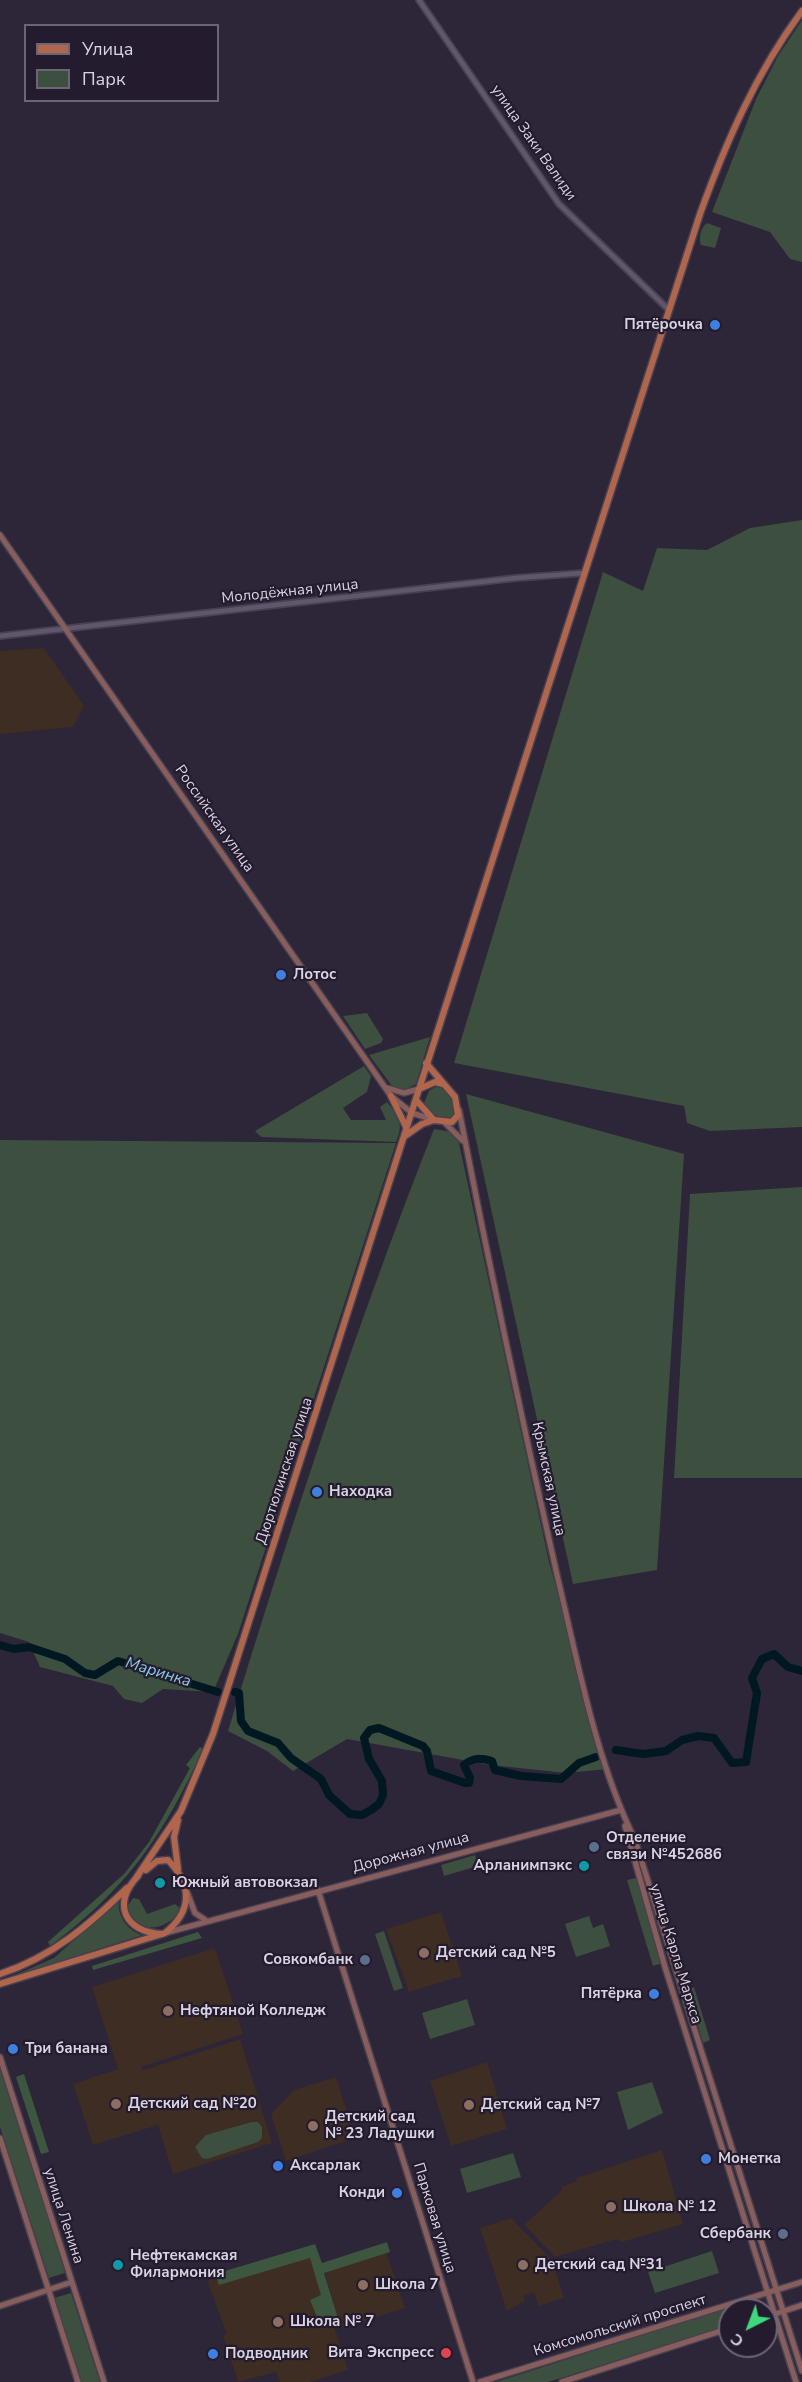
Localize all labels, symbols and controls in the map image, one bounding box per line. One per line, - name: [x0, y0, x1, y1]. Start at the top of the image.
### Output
- legend: [24, 24, 219, 102]
- text: Улица: [82, 37, 133, 61]
- text: Парк: [82, 67, 125, 91]
- street label: улица Заки Валиди: [486, 82, 580, 204]
- place label: Пятёрочка: [624, 316, 703, 334]
- marker: Пятёрочка: [708, 318, 722, 332]
- street label: Молодёжная улица: [221, 576, 359, 608]
- street label: Российская улица: [170, 762, 258, 876]
- place label: Лотос: [293, 966, 336, 984]
- marker: Лотос: [274, 968, 288, 982]
- street label: Дюртюлинская улица: [253, 1395, 317, 1547]
- street label: Крымская улица: [527, 1420, 569, 1538]
- place label: Находка: [329, 1483, 392, 1501]
- marker: Находка: [310, 1485, 324, 1499]
- water label: Маринка: [123, 1654, 193, 1692]
- street label: Дорожная улица: [351, 1829, 471, 1877]
- place label: Отделение связи №452686: [606, 1829, 722, 1864]
- marker: Отделение связи №452686: [587, 1840, 601, 1854]
- place label: Арланимпэкс: [474, 1857, 572, 1875]
- marker: Арланимпэкс: [577, 1859, 591, 1873]
- place label: Южный автовокзал: [172, 1874, 318, 1892]
- marker: Южный автовокзал: [153, 1876, 167, 1890]
- street label: улица Карла Маркса: [645, 1882, 705, 2026]
- place label: Детский сад №5: [436, 1944, 556, 1962]
- marker: Детский сад №5: [417, 1946, 431, 1960]
- place label: Совкомбанк: [263, 1951, 353, 1969]
- marker: Совкомбанк: [358, 1953, 372, 1967]
- place label: Пятёрка: [581, 1985, 642, 2003]
- marker: Пятёрка: [647, 1987, 661, 2001]
- place label: Нефтяной Колледж: [180, 2002, 326, 2020]
- marker: Нефтяной Колледж: [161, 2004, 175, 2018]
- place label: Три банана: [25, 2040, 108, 2058]
- marker: Три банана: [6, 2042, 20, 2056]
- place label: Детский сад №20: [128, 2095, 257, 2113]
- place label: Детский сад №7: [481, 2096, 601, 2114]
- marker: Детский сад №20: [109, 2097, 123, 2111]
- marker: Детский сад №7: [462, 2098, 476, 2112]
- place label: Детский сад № 23 Ладушки: [325, 2108, 435, 2143]
- marker: Детский сад № 23 Ладушки: [306, 2119, 320, 2133]
- place label: Монетка: [718, 2150, 781, 2168]
- marker: Монетка: [699, 2152, 713, 2166]
- place label: Аксарлак: [290, 2157, 360, 2175]
- marker: Аксарлак: [271, 2159, 285, 2173]
- street label: Парковая улица: [409, 2160, 459, 2276]
- street label: улица Ленина: [39, 2166, 87, 2266]
- place label: Конди: [339, 2184, 385, 2202]
- marker: Конди: [390, 2186, 404, 2200]
- place label: Школа № 12: [623, 2198, 716, 2216]
- marker: Школа № 12: [604, 2200, 618, 2214]
- place label: Сбербанк: [700, 2225, 771, 2243]
- marker: Сбербанк: [776, 2227, 790, 2241]
- place label: Нефтекамская Филармония: [130, 2247, 237, 2282]
- place label: Детский сад №31: [535, 2256, 664, 2274]
- marker: Нефтекамская Филармония: [111, 2258, 125, 2272]
- marker: Детский сад №31: [516, 2258, 530, 2272]
- place label: Школа 7: [375, 2276, 439, 2294]
- marker: Школа 7: [356, 2278, 370, 2292]
- street label: Комсомольский проспект: [532, 2291, 708, 2361]
- north arrow: [718, 2298, 778, 2358]
- place label: Школа № 7: [290, 2313, 374, 2331]
- marker: Школа № 7: [271, 2315, 285, 2329]
- text: С: [726, 2328, 749, 2352]
- place label: Вита Экспресс: [328, 2344, 434, 2362]
- place label: Подводник: [225, 2345, 308, 2363]
- marker: Вита Экспресс: [439, 2346, 453, 2360]
- marker: Подводник: [206, 2347, 220, 2361]

